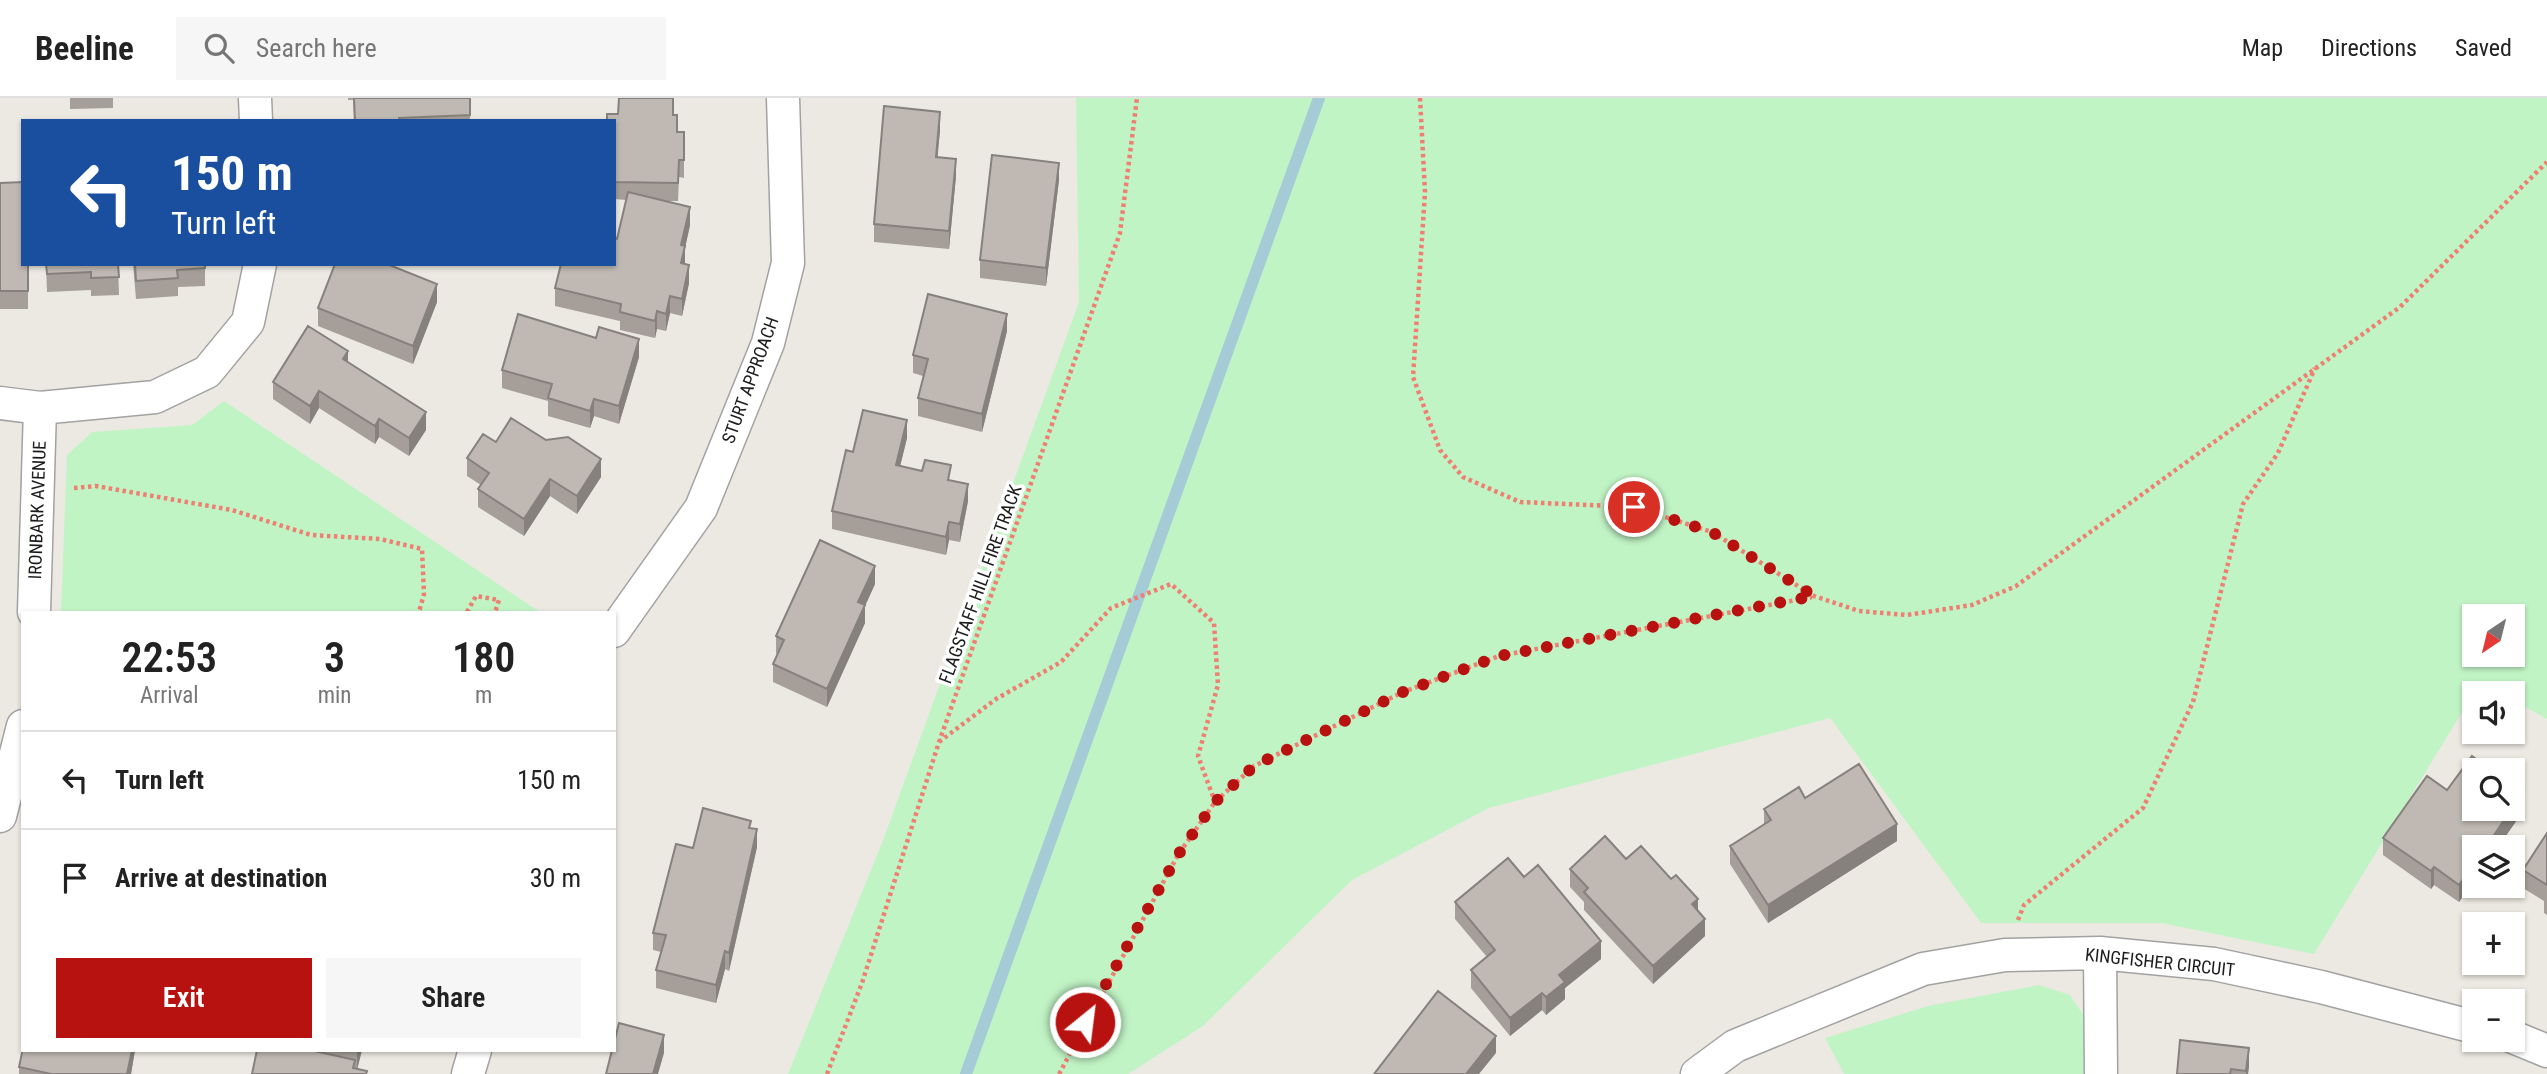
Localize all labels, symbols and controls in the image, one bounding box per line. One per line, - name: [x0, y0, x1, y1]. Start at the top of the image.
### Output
- search box: [176, 17, 666, 80]
- text: Beeline: [35, 29, 134, 68]
- icon: search: [200, 29, 238, 67]
- text: Search here: [256, 33, 377, 63]
- text: Map: [2242, 34, 2283, 62]
- text: Directions: [2321, 34, 2417, 62]
- text: Saved: [2455, 34, 2512, 62]
- text: 150 m: [171, 145, 293, 202]
- icon: left: [56, 147, 147, 238]
- text: Turn left: [171, 204, 276, 242]
- street label: STURT APPROACH: [717, 314, 783, 446]
- street label: IRONBARK AVENUE: [24, 440, 50, 580]
- pin: [1604, 477, 1664, 537]
- street label: FLAGSTAFF HILL FIRE TRACK: [934, 482, 1026, 686]
- icon: arrive: [1615, 488, 1653, 526]
- north arrow: [2462, 604, 2525, 667]
- map controls: [2462, 604, 2525, 1052]
- text: 22:53: [122, 633, 217, 682]
- text: 3: [324, 633, 345, 682]
- text: 180: [452, 633, 515, 682]
- button: sound: [2462, 681, 2525, 744]
- text: Arrival: [140, 682, 199, 709]
- text: min: [318, 682, 351, 709]
- text: m: [475, 682, 492, 709]
- button: search: [2462, 758, 2525, 821]
- icon: left: [56, 761, 94, 799]
- text: Turn left: [115, 765, 204, 795]
- text: 150 m: [517, 765, 581, 795]
- button: layers: [2462, 835, 2525, 898]
- icon: arrive: [56, 859, 94, 897]
- text: Arrive at destination: [115, 863, 327, 893]
- text: 30 m: [530, 863, 581, 893]
- button: +: [2462, 912, 2525, 975]
- street label: KINGFISHER CIRCUIT: [2084, 944, 2236, 980]
- button: Exit: [56, 958, 312, 1038]
- button: Share: [326, 958, 581, 1038]
- position arrow: [1048, 985, 1122, 1059]
- button: −: [2462, 989, 2525, 1052]

